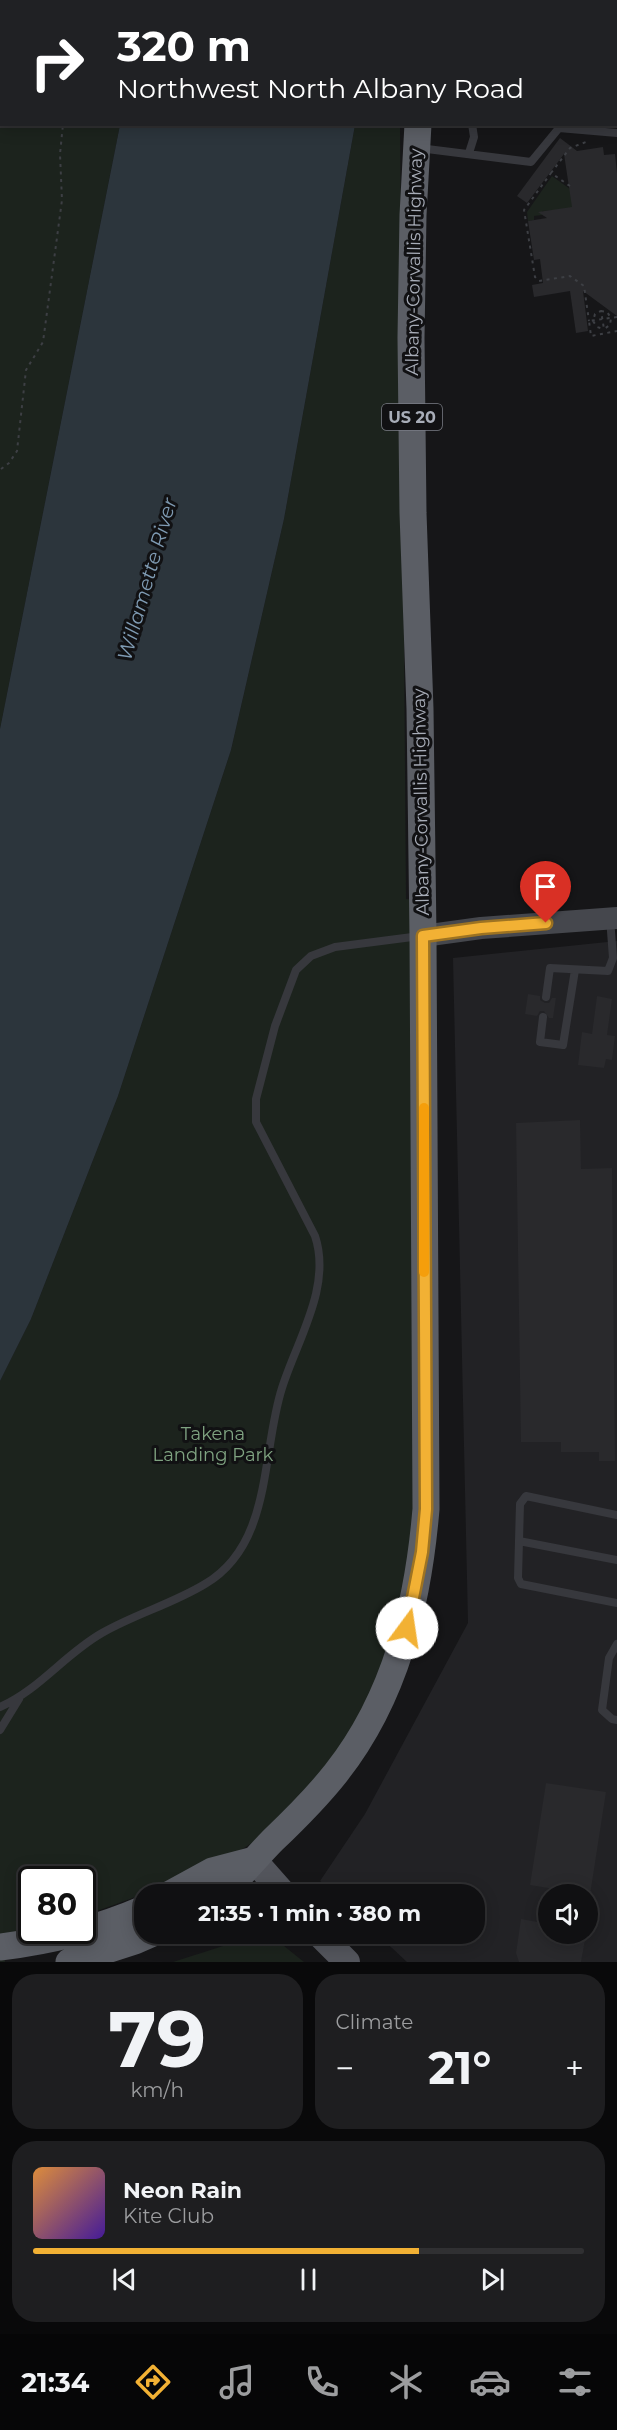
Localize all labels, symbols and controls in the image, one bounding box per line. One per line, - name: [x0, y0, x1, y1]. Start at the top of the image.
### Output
- text: 320 m: [117, 20, 251, 72]
- icon: right: [18, 24, 96, 102]
- text: Northwest North Albany Road: [117, 72, 524, 105]
- street label: Albany-Corvallis Highway: [401, 148, 427, 376]
- road number: US 20: [382, 404, 442, 430]
- water label: Willamette River: [112, 494, 182, 663]
- street label: Albany-Corvallis Highway: [408, 688, 434, 916]
- pin: [520, 861, 571, 923]
- icon: arrive: [529, 870, 562, 903]
- park label: Takena Landing Park: [153, 1423, 274, 1466]
- position arrow: [375, 1596, 439, 1660]
- speed limit sign: 80: [18, 1866, 96, 1944]
- map controls: [538, 1884, 598, 1944]
- button: sound: [538, 1884, 598, 1944]
- text: 21:35 · 1 min · 380 m: [198, 1900, 421, 1927]
- text: 79: [108, 1991, 206, 2087]
- text: Climate: [336, 2010, 413, 2034]
- text: 21°: [428, 2040, 491, 2095]
- text: −: [336, 2048, 354, 2088]
- text: +: [565, 2048, 584, 2088]
- text: km/h: [131, 2078, 184, 2102]
- text: Neon Rain: [123, 2177, 242, 2204]
- text: Kite Club: [123, 2204, 214, 2228]
- icon: previous: [108, 2263, 141, 2296]
- icon: pause: [292, 2263, 325, 2296]
- icon: next: [476, 2263, 509, 2296]
- icon: directions: [132, 2361, 174, 2403]
- icon: music: [216, 2361, 258, 2403]
- icon: phone: [301, 2361, 343, 2403]
- icon: climate: [385, 2361, 427, 2403]
- icon: car: [469, 2361, 511, 2403]
- icon: filters: [554, 2361, 596, 2403]
- text: 21:34: [21, 2366, 89, 2399]

